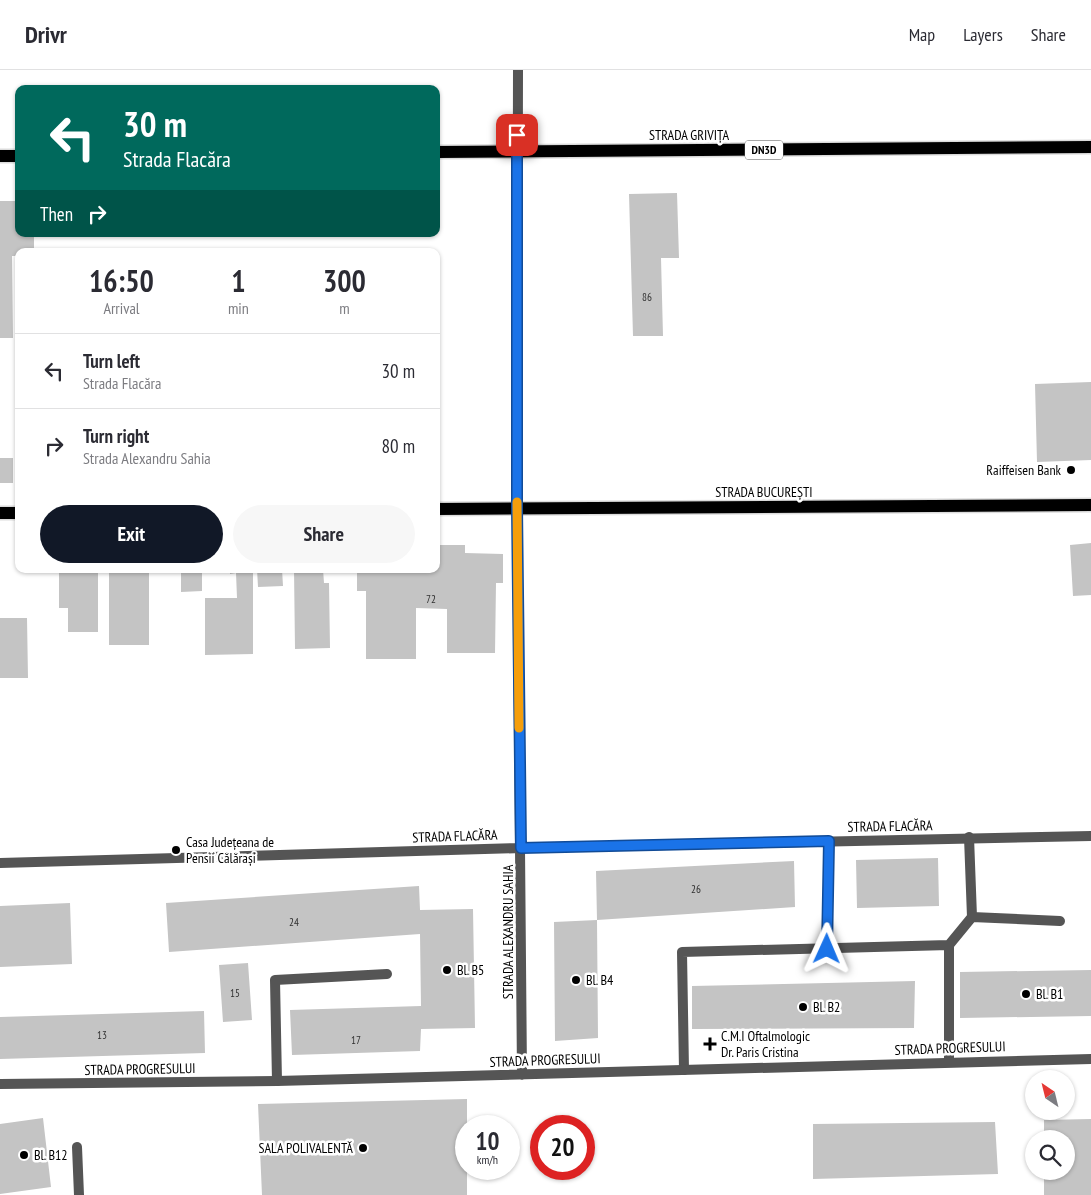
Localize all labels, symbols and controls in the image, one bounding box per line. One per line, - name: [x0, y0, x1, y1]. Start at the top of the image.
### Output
- text: Drivr: [25, 19, 67, 50]
- text: Map: [909, 23, 935, 46]
- text: Layers: [963, 23, 1003, 46]
- text: Share: [1031, 23, 1066, 46]
- text: 30 m: [123, 101, 187, 147]
- icon: left: [40, 105, 105, 170]
- pin: [496, 114, 538, 156]
- icon: arrive: [503, 121, 531, 149]
- street label: STRADA GRIVIȚA: [649, 126, 729, 144]
- road number: DN3D: [745, 140, 783, 160]
- text: Strada Flacăra: [123, 145, 231, 173]
- icon: right: [83, 200, 111, 228]
- text: Then: [40, 202, 73, 226]
- text: 16:50: [89, 261, 154, 300]
- text: 1: [231, 261, 246, 300]
- text: 300: [323, 261, 366, 300]
- house number: 86: [642, 290, 652, 304]
- text: Arrival: [103, 298, 140, 318]
- text: min: [228, 298, 249, 318]
- text: m: [339, 298, 350, 318]
- text: Turn left: [83, 349, 140, 373]
- icon: left: [40, 357, 68, 385]
- text: 30 m: [382, 359, 415, 383]
- text: Strada Flacăra: [83, 373, 161, 393]
- text: Turn right: [83, 424, 149, 448]
- icon: right: [40, 432, 68, 460]
- text: 80 m: [382, 434, 415, 458]
- text: Strada Alexandru Sahia: [83, 448, 211, 468]
- place label: Raiffeisen Bank: [986, 461, 1062, 479]
- marker: Raiffeisen Bank: [1065, 464, 1077, 476]
- street label: STRADA BUCUREȘTI: [715, 483, 813, 501]
- button: Exit: [40, 505, 223, 563]
- button: Share: [233, 505, 415, 563]
- house number: 72: [426, 592, 436, 606]
- street label: STRADA FLACĂRA: [847, 816, 933, 836]
- street label: STRADA FLACĂRA: [412, 826, 498, 846]
- place label: Casa Județeana de Pensii Călărași: [186, 833, 274, 867]
- marker: Casa Județeana de Pensii Călărași: [170, 844, 182, 856]
- street label: STRADA ALEXANDRU SAHIA: [499, 864, 517, 999]
- house number: 26: [691, 882, 701, 896]
- house number: 24: [289, 915, 299, 929]
- position arrow: [800, 922, 852, 974]
- place label: Bl. B5: [457, 961, 484, 979]
- marker: Bl. B5: [441, 964, 453, 976]
- place label: Bl. B4: [586, 971, 614, 989]
- marker: Bl. B4: [570, 974, 582, 986]
- place label: Bl. B1: [1036, 985, 1063, 1003]
- house number: 15: [230, 986, 240, 1000]
- marker: Bl. B1: [1020, 988, 1032, 1000]
- place label: Bl. B2: [813, 998, 840, 1016]
- marker: Bl. B2: [797, 1001, 809, 1013]
- place label: C.M.I Oftalmologic Dr. Paris Cristina: [721, 1027, 810, 1061]
- house number: 13: [97, 1028, 107, 1042]
- house number: 17: [351, 1033, 361, 1047]
- marker: C.M.I Oftalmologic Dr. Paris Cristina: [703, 1037, 717, 1051]
- street label: STRADA PROGRESULUI: [894, 1037, 1006, 1059]
- street label: STRADA PROGRESULUI: [489, 1049, 601, 1071]
- street label: STRADA PROGRESULUI: [84, 1059, 196, 1079]
- north arrow: [1025, 1070, 1075, 1120]
- map controls: [1025, 1070, 1075, 1180]
- speed limit sign: 20: [530, 1115, 595, 1180]
- text: 10: [476, 1125, 499, 1157]
- button: search: [1025, 1130, 1075, 1180]
- place label: SALA POLIVALENTĂ: [258, 1139, 353, 1157]
- marker: SALA POLIVALENTĂ: [357, 1142, 369, 1154]
- place label: Bl. B12: [34, 1146, 68, 1164]
- marker: Bl. B12: [18, 1149, 30, 1161]
- text: km/h: [477, 1152, 498, 1167]

